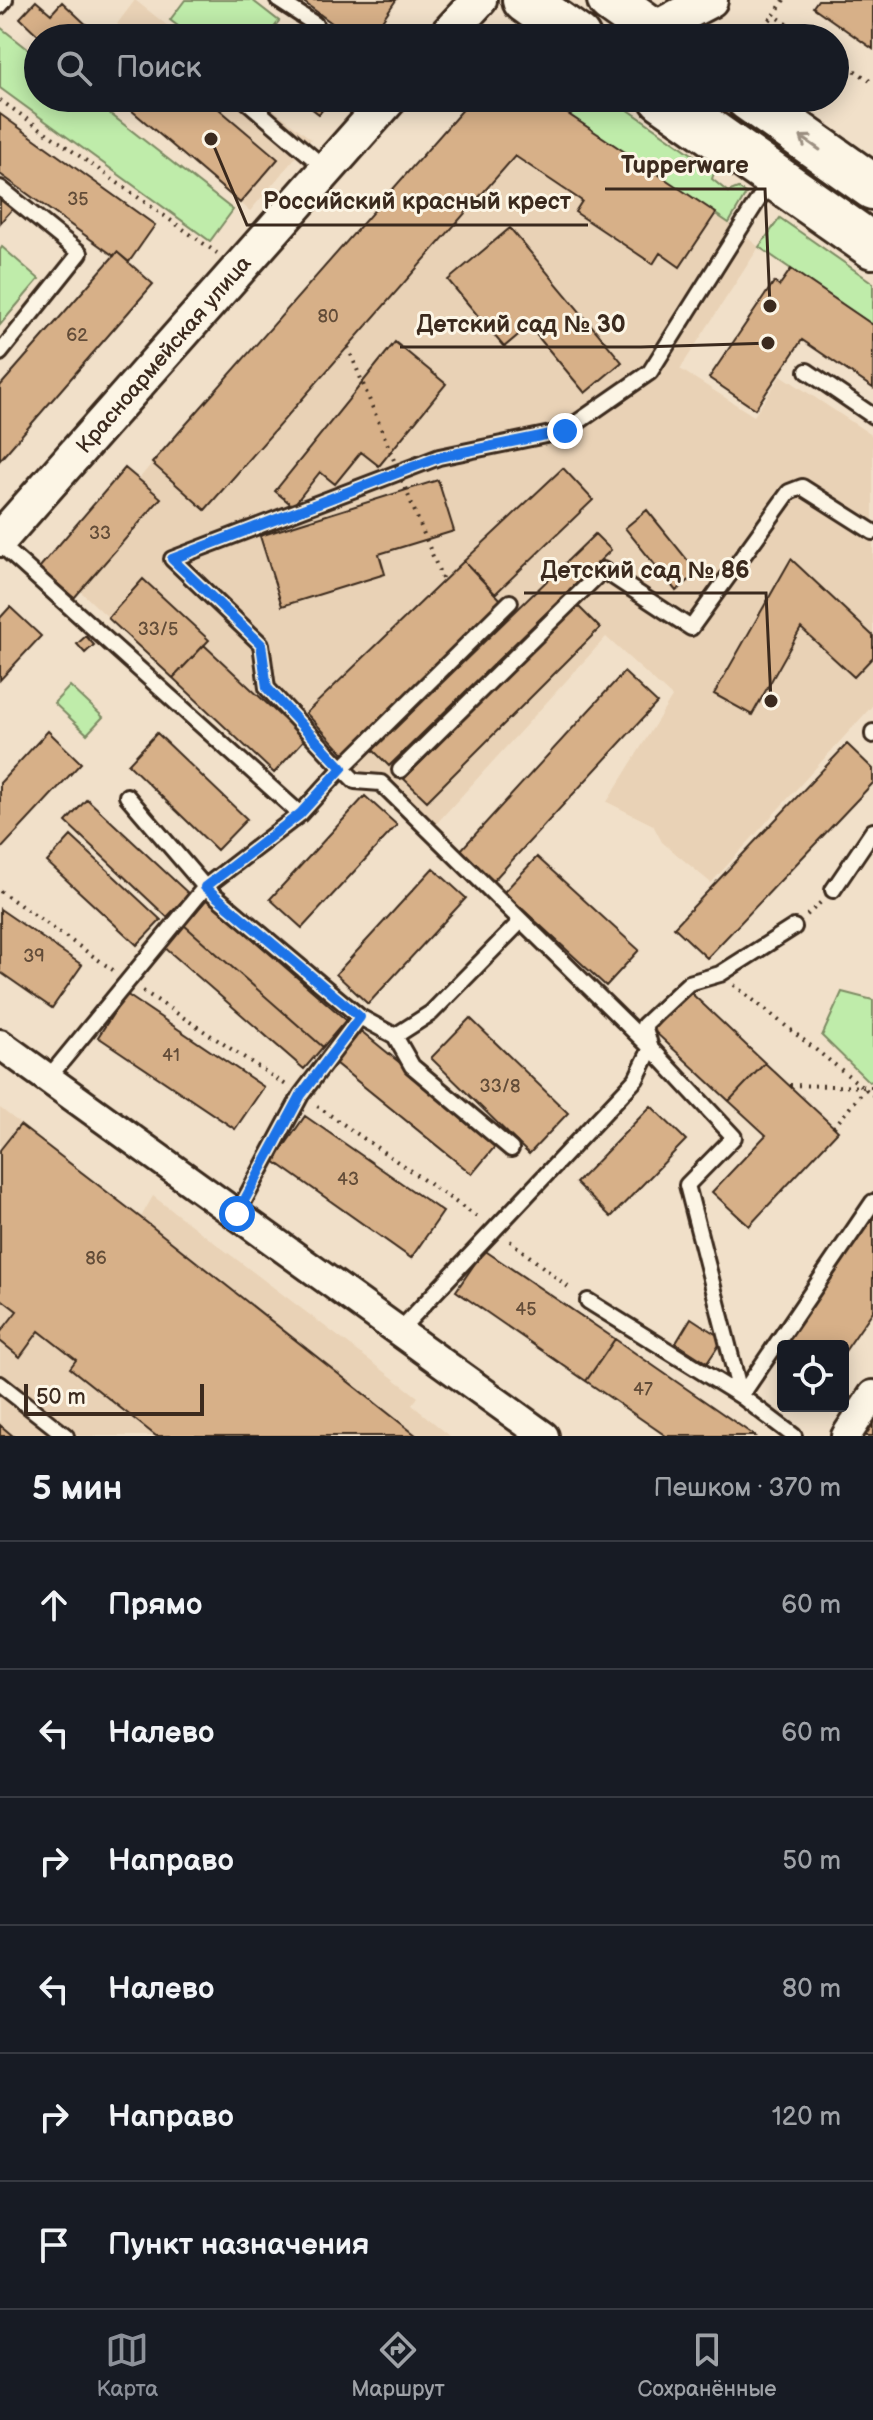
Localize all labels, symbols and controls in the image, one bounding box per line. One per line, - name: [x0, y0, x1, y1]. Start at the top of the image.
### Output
- search box: [24, 24, 849, 112]
- icon: search: [52, 46, 96, 90]
- text: Поиск: [116, 50, 202, 86]
- one-way arrow: [800, 135, 822, 151]
- callout: Tupperware: [605, 141, 765, 189]
- text: Tupperware: [621, 151, 749, 180]
- callout: Российский красный крест: [247, 177, 588, 225]
- text: Российский красный крест: [263, 187, 572, 216]
- house number: 35: [67, 189, 89, 210]
- street label: Красноармейская улица: [71, 251, 257, 459]
- callout: Детский сад № 30: [400, 299, 641, 347]
- house number: 80: [317, 306, 339, 327]
- text: Детский сад № 30: [416, 310, 626, 339]
- house number: 62: [66, 325, 88, 346]
- route end: [547, 413, 583, 449]
- house number: 33: [89, 523, 111, 544]
- callout: Детский сад № 86: [524, 545, 766, 593]
- text: Детский сад № 86: [540, 556, 750, 585]
- house number: 33/5: [138, 619, 178, 640]
- house number: 39: [23, 946, 45, 967]
- house number: 41: [162, 1045, 180, 1066]
- house number: 33/8: [480, 1076, 520, 1097]
- house number: 43: [337, 1169, 359, 1190]
- route start: [219, 1196, 255, 1232]
- house number: 86: [85, 1248, 107, 1269]
- house number: 45: [515, 1299, 537, 1320]
- map controls: [777, 1340, 849, 1412]
- button: locate: [777, 1340, 849, 1412]
- house number: 47: [633, 1379, 653, 1400]
- scale bar: [24, 1380, 204, 1416]
- text: 50 m: [36, 1384, 86, 1411]
- text: 5 мин: [32, 1468, 122, 1509]
- text: Пешком · 370 m: [653, 1473, 841, 1504]
- icon: ahead: [32, 1583, 76, 1627]
- text: Прямо: [108, 1587, 202, 1623]
- text: 60 m: [781, 1590, 841, 1621]
- icon: left: [32, 1711, 76, 1755]
- text: Налево: [108, 1715, 214, 1751]
- text: 60 m: [781, 1718, 841, 1749]
- icon: right: [32, 1839, 76, 1883]
- text: Направо: [108, 1843, 234, 1879]
- text: 50 m: [782, 1846, 841, 1877]
- icon: left: [32, 1967, 76, 2011]
- text: Налево: [108, 1971, 214, 2007]
- text: 80 m: [782, 1974, 841, 2005]
- icon: right: [32, 2095, 76, 2139]
- text: Направо: [108, 2099, 234, 2135]
- text: 120 m: [772, 2102, 841, 2133]
- icon: arrive: [32, 2223, 76, 2267]
- text: Пункт назначения: [108, 2227, 369, 2263]
- tab: Карта: [96, 2328, 158, 2403]
- tab: Маршрут: [351, 2328, 445, 2403]
- tab: Сохранённые: [638, 2328, 777, 2403]

